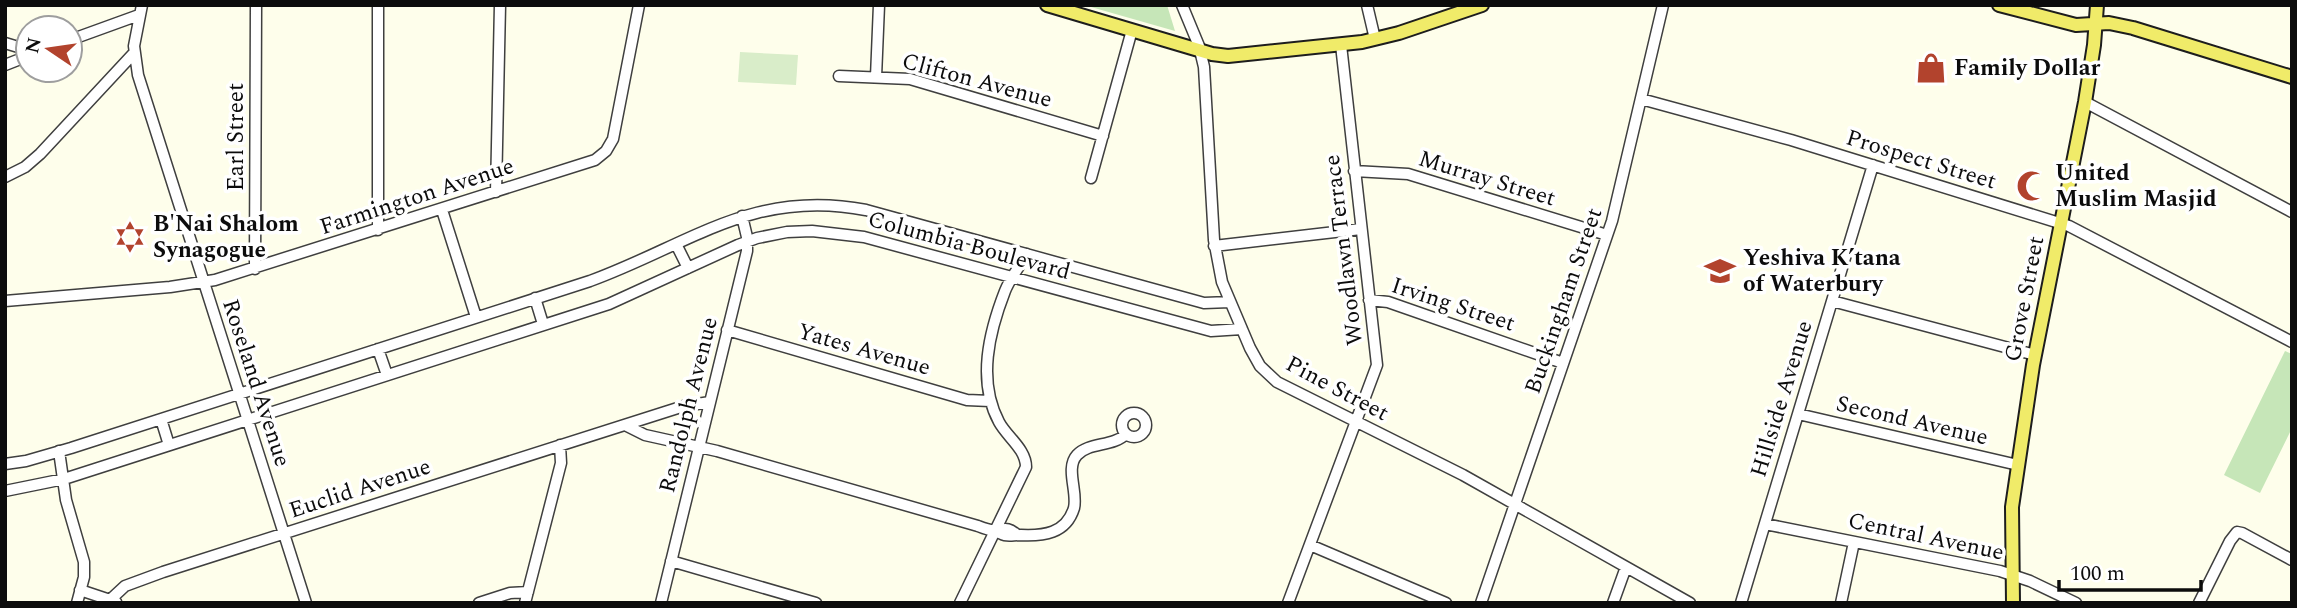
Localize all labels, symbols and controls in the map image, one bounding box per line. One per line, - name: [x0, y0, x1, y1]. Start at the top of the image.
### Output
- north arrow: [14, 14, 84, 84]
- text: N: [18, 35, 50, 56]
- street label: Clifton Avenue: [898, 44, 1056, 118]
- shop icon: Family Dollar: [1914, 51, 1948, 85]
- place label: Family Dollar: [1954, 51, 2101, 86]
- street label: Earl Street: [219, 83, 254, 191]
- street label: Prospect Street: [1842, 121, 2000, 199]
- street label: Murray Street: [1414, 142, 1560, 216]
- street label: Farmington Avenue: [315, 149, 519, 245]
- street label: Woodlawn Terrace: [1315, 153, 1373, 347]
- place label: United Muslim Masjid: [2055, 156, 2217, 217]
- mosque icon: United Muslim Masjid: [2015, 169, 2049, 203]
- street label: Columbia Boulevard: [864, 202, 1074, 290]
- street label: Buckingham Street: [1516, 203, 1612, 399]
- place label: B'Nai Shalom Synagogue: [153, 207, 299, 268]
- synagogue icon: B'Nai Shalom Synagogue: [113, 220, 147, 254]
- street label: Grove Street: [1996, 233, 2054, 365]
- place label: Yeshiva K’tana of Waterbury: [1743, 241, 1901, 302]
- school or university icon: Yeshiva K’tana of Waterbury: [1703, 254, 1737, 288]
- street label: Irving Street: [1387, 269, 1519, 341]
- street label: Roseland Avenue: [212, 295, 300, 471]
- street label: Randolph Avenue: [650, 313, 728, 497]
- street label: Yates Avenue: [793, 314, 935, 386]
- street label: Hillside Avenue: [1742, 316, 1822, 482]
- street label: Pine Street: [1279, 347, 1395, 431]
- street label: Second Avenue: [1832, 386, 1992, 456]
- street label: Euclid Avenue: [284, 450, 436, 528]
- street label: Central Avenue: [1845, 503, 2007, 571]
- scale bar: [2059, 548, 2201, 592]
- text: 100 m: [2070, 558, 2125, 590]

